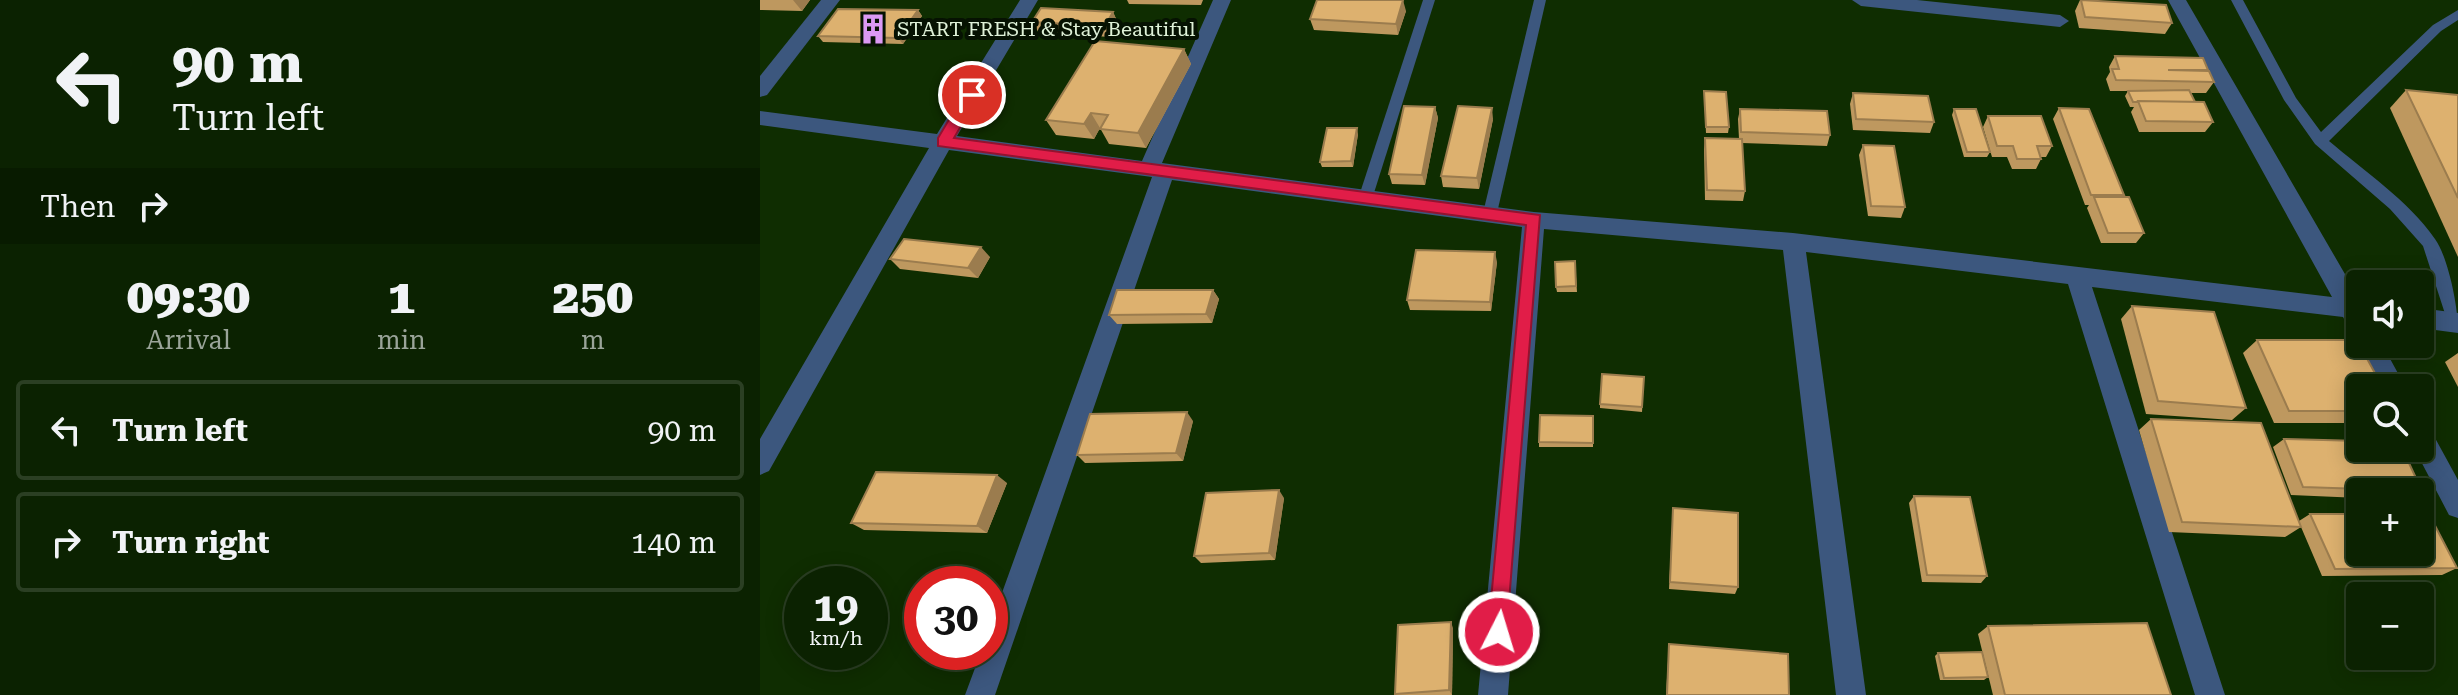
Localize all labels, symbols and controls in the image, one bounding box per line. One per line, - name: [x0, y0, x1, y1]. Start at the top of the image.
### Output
- building icon: START FRESH & Stay Beautiful: [856, 12, 890, 46]
- place label: START FRESH & Stay Beautiful: [897, 17, 1196, 41]
- text: 90 m: [172, 30, 303, 96]
- icon: left: [40, 32, 144, 136]
- pin: [938, 61, 1006, 129]
- icon: arrive: [950, 73, 994, 117]
- text: Turn left: [172, 97, 324, 139]
- icon: right: [131, 184, 175, 228]
- text: Then: [40, 189, 115, 224]
- text: 09:30: [127, 269, 250, 325]
- text: 1: [388, 269, 415, 325]
- text: 250: [553, 269, 633, 325]
- map controls: [2346, 270, 2434, 670]
- button: sound: [2346, 270, 2434, 358]
- text: Arrival: [146, 325, 231, 355]
- text: min: [377, 325, 426, 355]
- text: m: [581, 325, 605, 355]
- button: search: [2346, 374, 2434, 462]
- icon: left: [44, 408, 88, 452]
- text: Turn left: [112, 413, 248, 448]
- text: 90 m: [647, 413, 716, 448]
- button: +: [2346, 478, 2434, 566]
- icon: right: [44, 520, 88, 564]
- text: Turn right: [112, 525, 269, 560]
- text: 140 m: [631, 525, 716, 560]
- speed limit sign: 30: [904, 566, 1008, 670]
- button: −: [2346, 582, 2434, 670]
- text: 19: [814, 584, 858, 631]
- position arrow: [1457, 590, 1541, 674]
- text: km/h: [809, 626, 863, 650]

